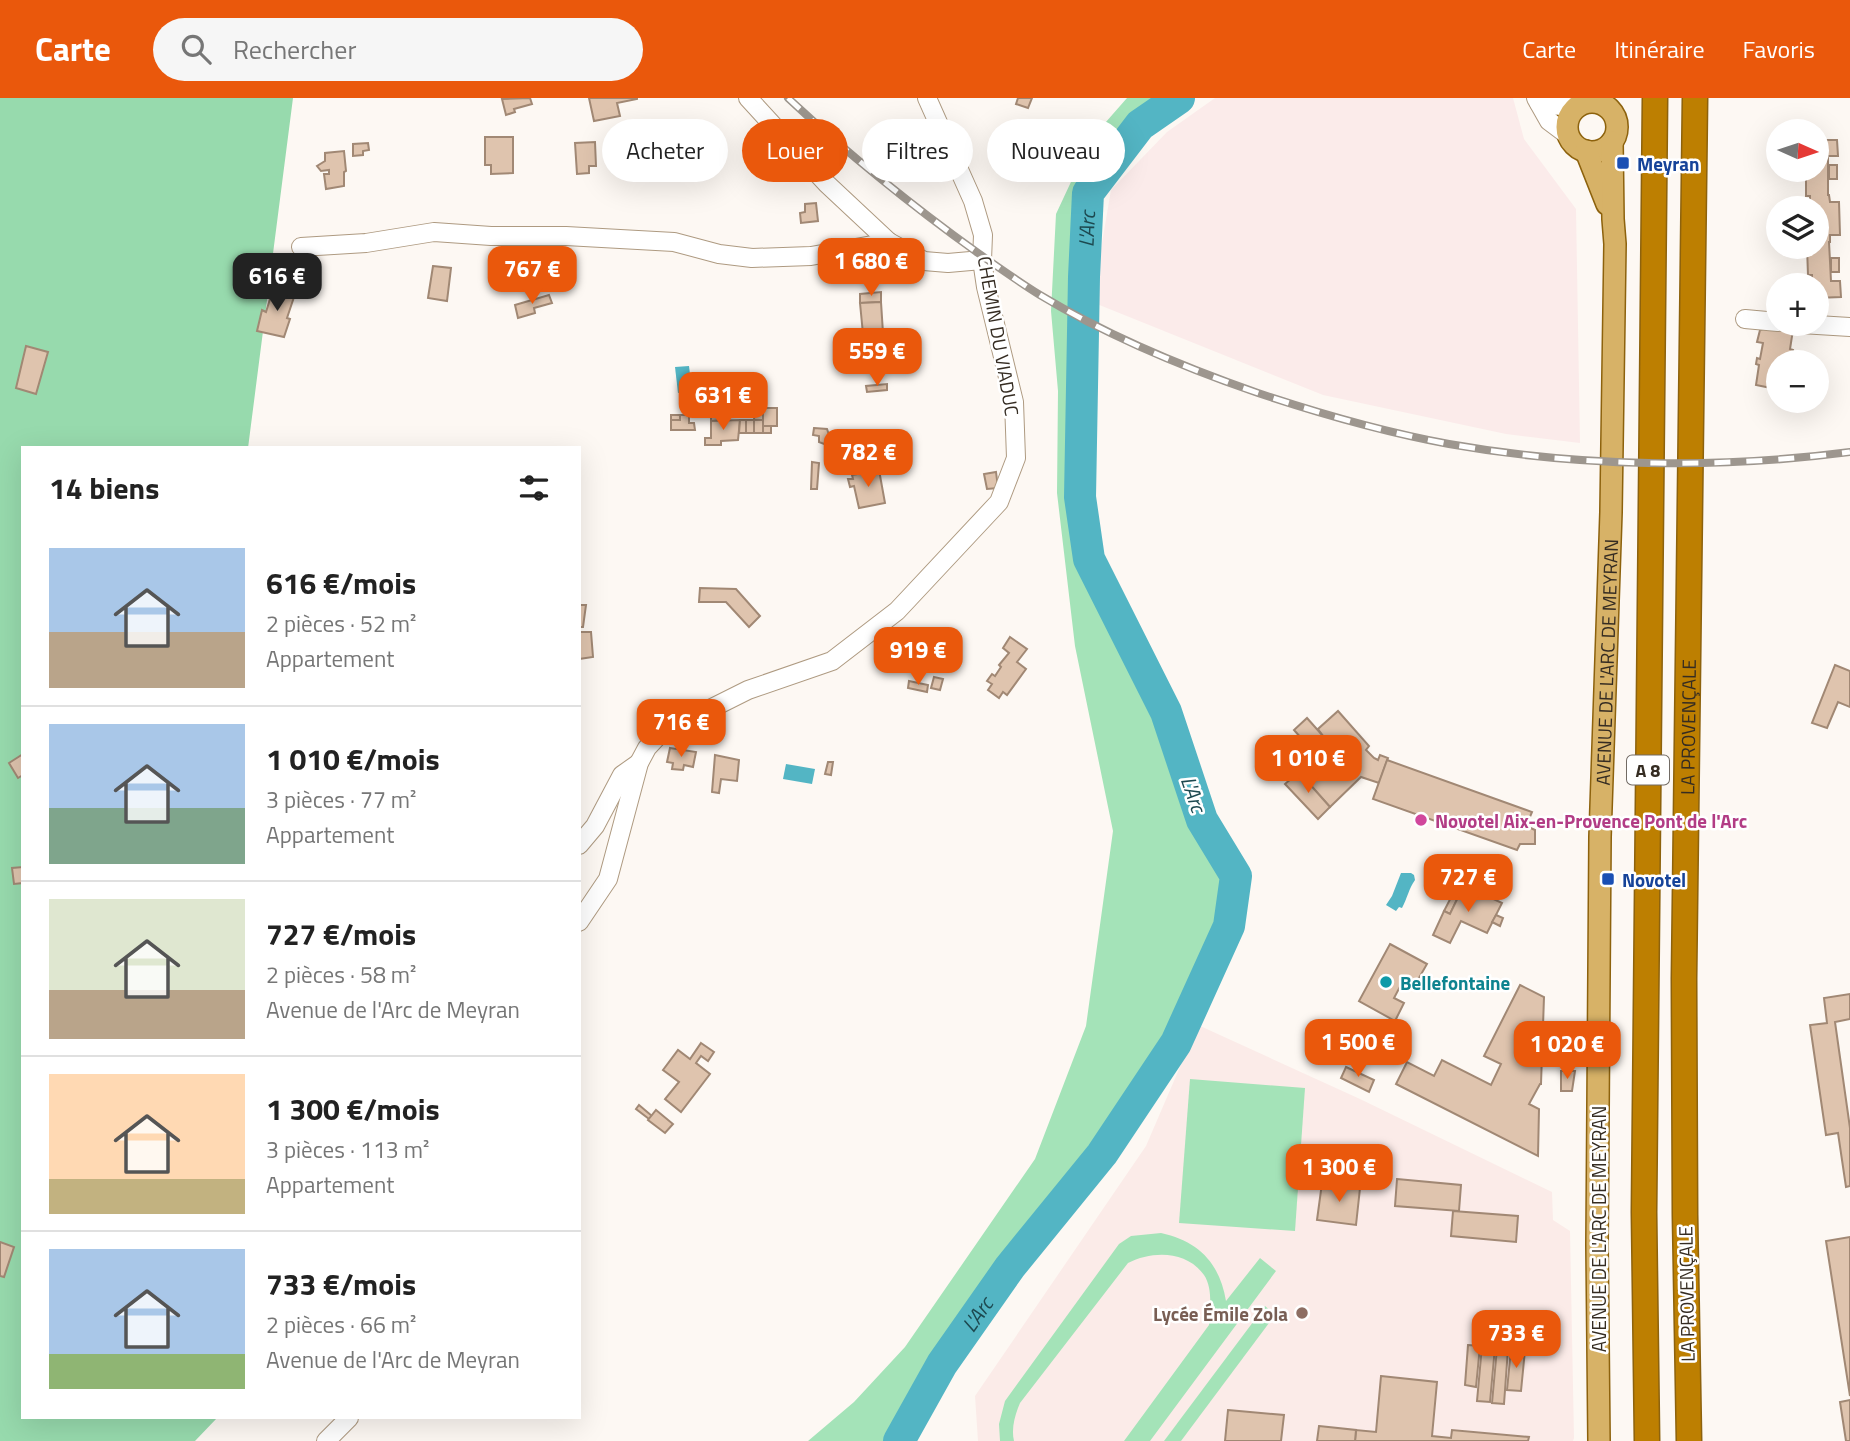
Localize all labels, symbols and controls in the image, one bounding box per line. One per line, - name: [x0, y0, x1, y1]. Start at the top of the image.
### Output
- search box: [153, 18, 643, 81]
- text: Carte: [35, 24, 111, 74]
- icon: search: [177, 30, 215, 68]
- text: Rechercher: [233, 30, 356, 69]
- text: Carte: [1522, 31, 1576, 67]
- text: Itinéraire: [1614, 31, 1705, 67]
- text: Favoris: [1743, 31, 1815, 67]
- chip: Acheter: [602, 119, 728, 182]
- chip: Louer: [742, 119, 848, 182]
- chip: Filtres: [862, 119, 973, 182]
- chip: Nouveau: [987, 119, 1125, 182]
- north arrow: [1766, 119, 1829, 182]
- map controls: [1766, 119, 1829, 413]
- place label: Meyran: [1637, 149, 1700, 178]
- marker: Meyran: [1615, 155, 1631, 171]
- button: layers: [1766, 196, 1829, 259]
- water label: L'Arc: [1069, 208, 1103, 248]
- pin: 1 680 €: [806, 238, 936, 298]
- text: 1 680 €: [834, 243, 908, 278]
- pin: 767 €: [483, 246, 581, 306]
- text: 767 €: [504, 251, 560, 286]
- pin: 616 €: [228, 254, 326, 313]
- street label: CHEMIN DU VIADUC: [971, 254, 1027, 418]
- text: 616 €: [249, 258, 305, 293]
- button: +: [1766, 273, 1829, 336]
- pin: 559 €: [828, 328, 926, 388]
- text: 559 €: [849, 333, 905, 368]
- button: −: [1766, 350, 1829, 413]
- pin: 631 €: [674, 372, 772, 432]
- text: 631 €: [695, 377, 751, 412]
- pin: 782 €: [819, 430, 917, 489]
- text: 782 €: [840, 434, 896, 469]
- text: 14 biens: [49, 465, 159, 511]
- icon: filters: [515, 469, 553, 507]
- street label: AVENUE DE L'ARC DE MEYRAN: [1587, 538, 1625, 786]
- text: 616 €/mois: [266, 560, 416, 606]
- icon: home: [105, 576, 189, 660]
- text: 2 pièces · 52 m²: [266, 606, 417, 641]
- pin: 919 €: [869, 628, 967, 687]
- text: 919 €: [890, 632, 946, 667]
- text: Appartement: [266, 641, 394, 676]
- street label: LA PROVENÇALE: [1672, 659, 1702, 795]
- pin: 716 €: [632, 700, 730, 759]
- text: 716 €: [653, 704, 709, 739]
- text: 1 010 €/mois: [266, 736, 440, 782]
- pin: 1 010 €: [1243, 736, 1373, 795]
- text: 1 010 €: [1271, 740, 1345, 775]
- icon: home: [105, 752, 189, 836]
- road number: A 8: [1627, 756, 1669, 784]
- water label: L'Arc: [1173, 772, 1216, 819]
- text: 3 pièces · 77 m²: [266, 782, 417, 817]
- place label: Novotel Aix-en-Provence Pont de l'Arc: [1435, 806, 1747, 835]
- marker: Novotel Aix-en-Provence Pont de l'Arc: [1413, 812, 1429, 828]
- text: Appartement: [266, 817, 394, 852]
- pin: 727 €: [1419, 854, 1517, 914]
- text: 727 €: [1440, 859, 1496, 894]
- place label: Novotel: [1622, 865, 1686, 894]
- marker: Novotel: [1600, 871, 1616, 887]
- text: 727 €/mois: [266, 911, 416, 957]
- icon: home: [105, 927, 189, 1011]
- text: 2 pièces · 58 m²: [266, 957, 417, 992]
- place label: Bellefontaine: [1400, 968, 1511, 997]
- marker: Bellefontaine: [1378, 974, 1394, 990]
- text: Avenue de l'Arc de Meyran: [266, 992, 520, 1027]
- pin: 1 500 €: [1293, 1020, 1423, 1079]
- pin: 1 020 €: [1502, 1021, 1632, 1081]
- text: 1 500 €: [1321, 1024, 1395, 1059]
- text: 1 020 €: [1530, 1026, 1604, 1061]
- text: 1 300 €/mois: [266, 1086, 440, 1132]
- icon: home: [105, 1102, 189, 1186]
- street label: AVENUE DE L'ARC DE MEYRAN: [1584, 1106, 1613, 1352]
- text: 3 pièces · 113 m²: [266, 1132, 429, 1167]
- pin: 1 300 €: [1274, 1144, 1404, 1204]
- text: 1 300 €: [1302, 1149, 1376, 1184]
- text: Appartement: [266, 1167, 394, 1202]
- street label: LA PROVENÇALE: [1670, 1226, 1702, 1362]
- text: 733 €/mois: [266, 1261, 416, 1307]
- icon: home: [105, 1277, 189, 1361]
- water label: L'Arc: [953, 1288, 1002, 1338]
- place label: Lycée Émile Zola: [1153, 1299, 1288, 1328]
- marker: Lycée Émile Zola: [1294, 1305, 1310, 1321]
- text: 2 pièces · 66 m²: [266, 1307, 417, 1342]
- pin: 733 €: [1467, 1310, 1565, 1370]
- text: 733 €: [1488, 1315, 1544, 1350]
- text: Avenue de l'Arc de Meyran: [266, 1342, 520, 1377]

